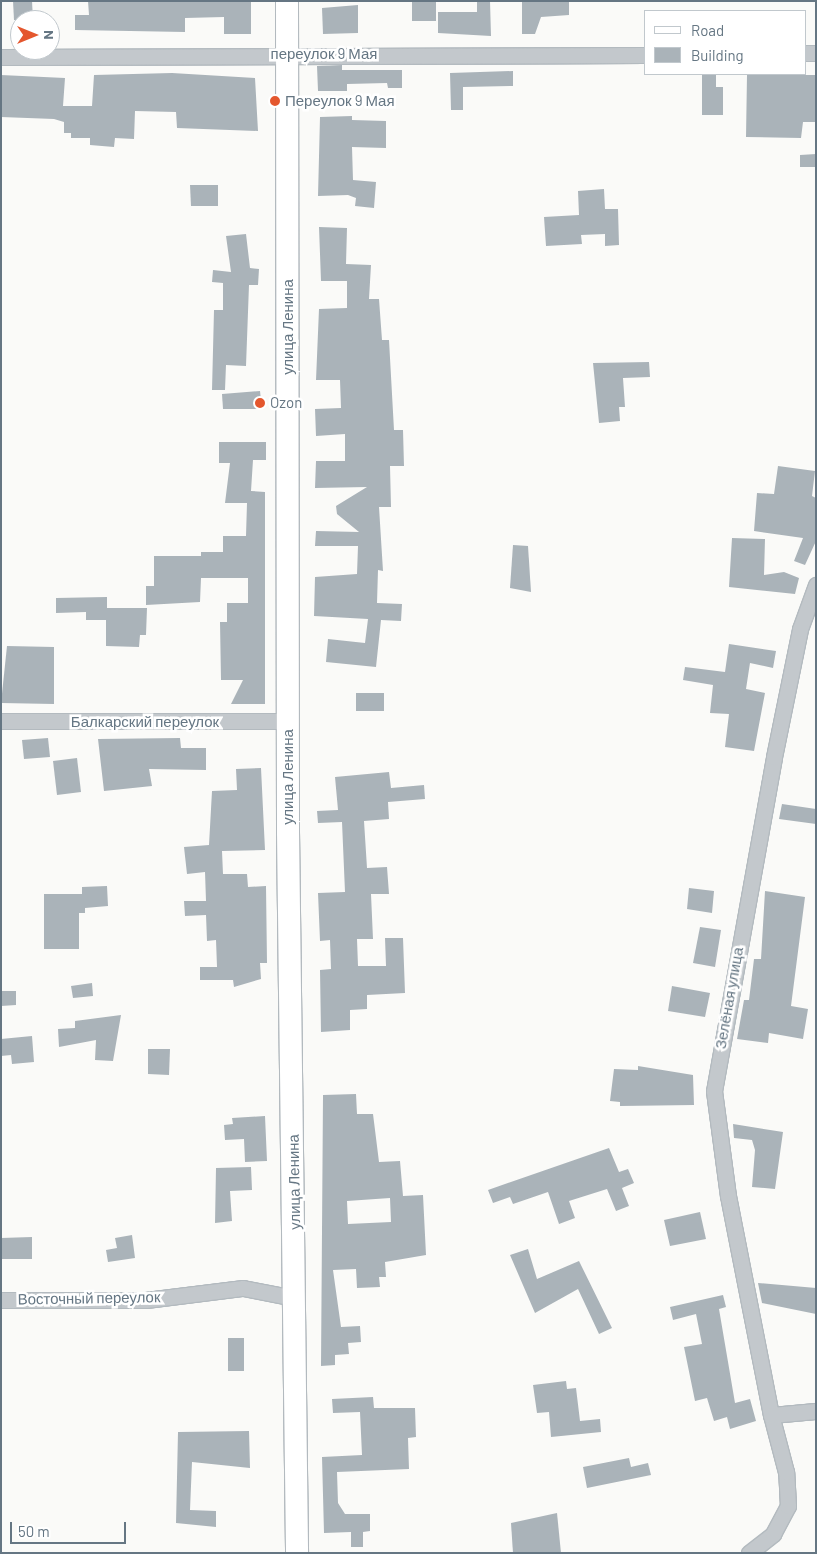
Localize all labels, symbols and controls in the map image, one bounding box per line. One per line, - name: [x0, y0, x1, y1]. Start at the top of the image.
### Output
- north arrow: [10, 10, 60, 60]
- legend: [644, 10, 807, 75]
- text: Road: [691, 21, 724, 39]
- text: N: [41, 30, 58, 40]
- street label: переулок 9 Мая: [271, 45, 377, 63]
- text: Building: [691, 46, 744, 64]
- place label: Переулок 9 Мая: [285, 92, 395, 110]
- marker: Переулок 9 Мая: [269, 95, 281, 107]
- street label: улица Ленина: [279, 279, 297, 375]
- place label: Ozon: [270, 394, 302, 412]
- marker: Ozon: [254, 397, 266, 409]
- street label: Балкарский переулок: [71, 713, 219, 731]
- street label: улица Ленина: [279, 729, 297, 825]
- street label: Зелёная улица: [711, 946, 747, 1050]
- street label: улица Ленина: [284, 1134, 304, 1230]
- street label: Восточный переулок: [17, 1288, 161, 1308]
- scale bar: [12, 1512, 129, 1544]
- text: 50 m: [18, 1522, 50, 1540]

